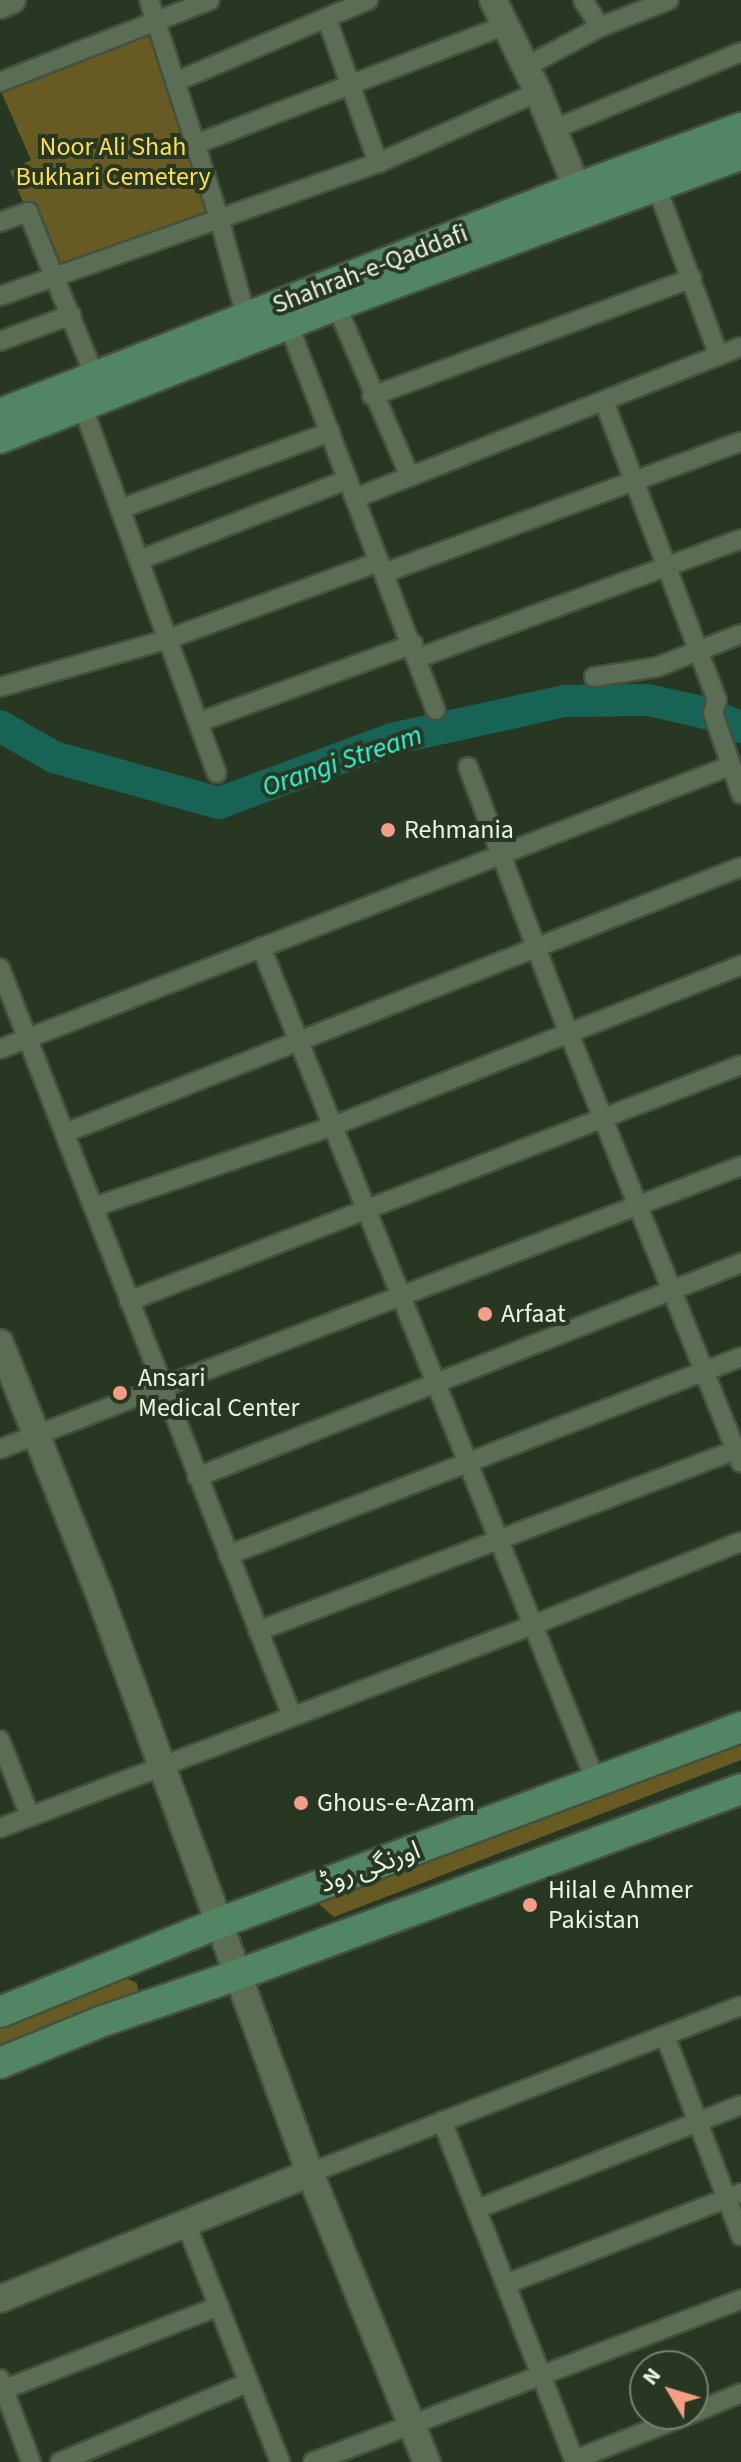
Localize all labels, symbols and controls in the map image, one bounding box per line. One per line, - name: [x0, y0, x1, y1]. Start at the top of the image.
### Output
- park label: Noor Ali Shah Bukhari Cemetery: [15, 131, 211, 192]
- street label: Shahrah-e-Qaddafi: [268, 217, 472, 321]
- water label: Orangi Stream: [258, 718, 426, 804]
- place label: Rehmania: [404, 814, 514, 846]
- marker: Rehmania: [379, 821, 397, 839]
- place label: Arfaat: [501, 1298, 566, 1330]
- marker: Arfaat: [476, 1305, 494, 1323]
- place label: Ansari Medical Center: [138, 1362, 299, 1424]
- marker: Ansari Medical Center: [109, 1382, 131, 1404]
- place label: Ghous-e-Azam: [317, 1787, 475, 1819]
- marker: Ghous-e-Azam: [292, 1794, 310, 1812]
- street label: اورنگی روڈ: [315, 1834, 425, 1900]
- place label: Hilal e Ahmer Pakistan: [548, 1874, 693, 1936]
- marker: Hilal e Ahmer Pakistan: [519, 1894, 541, 1916]
- north arrow: [629, 2350, 709, 2430]
- text: N: [635, 2361, 669, 2392]

